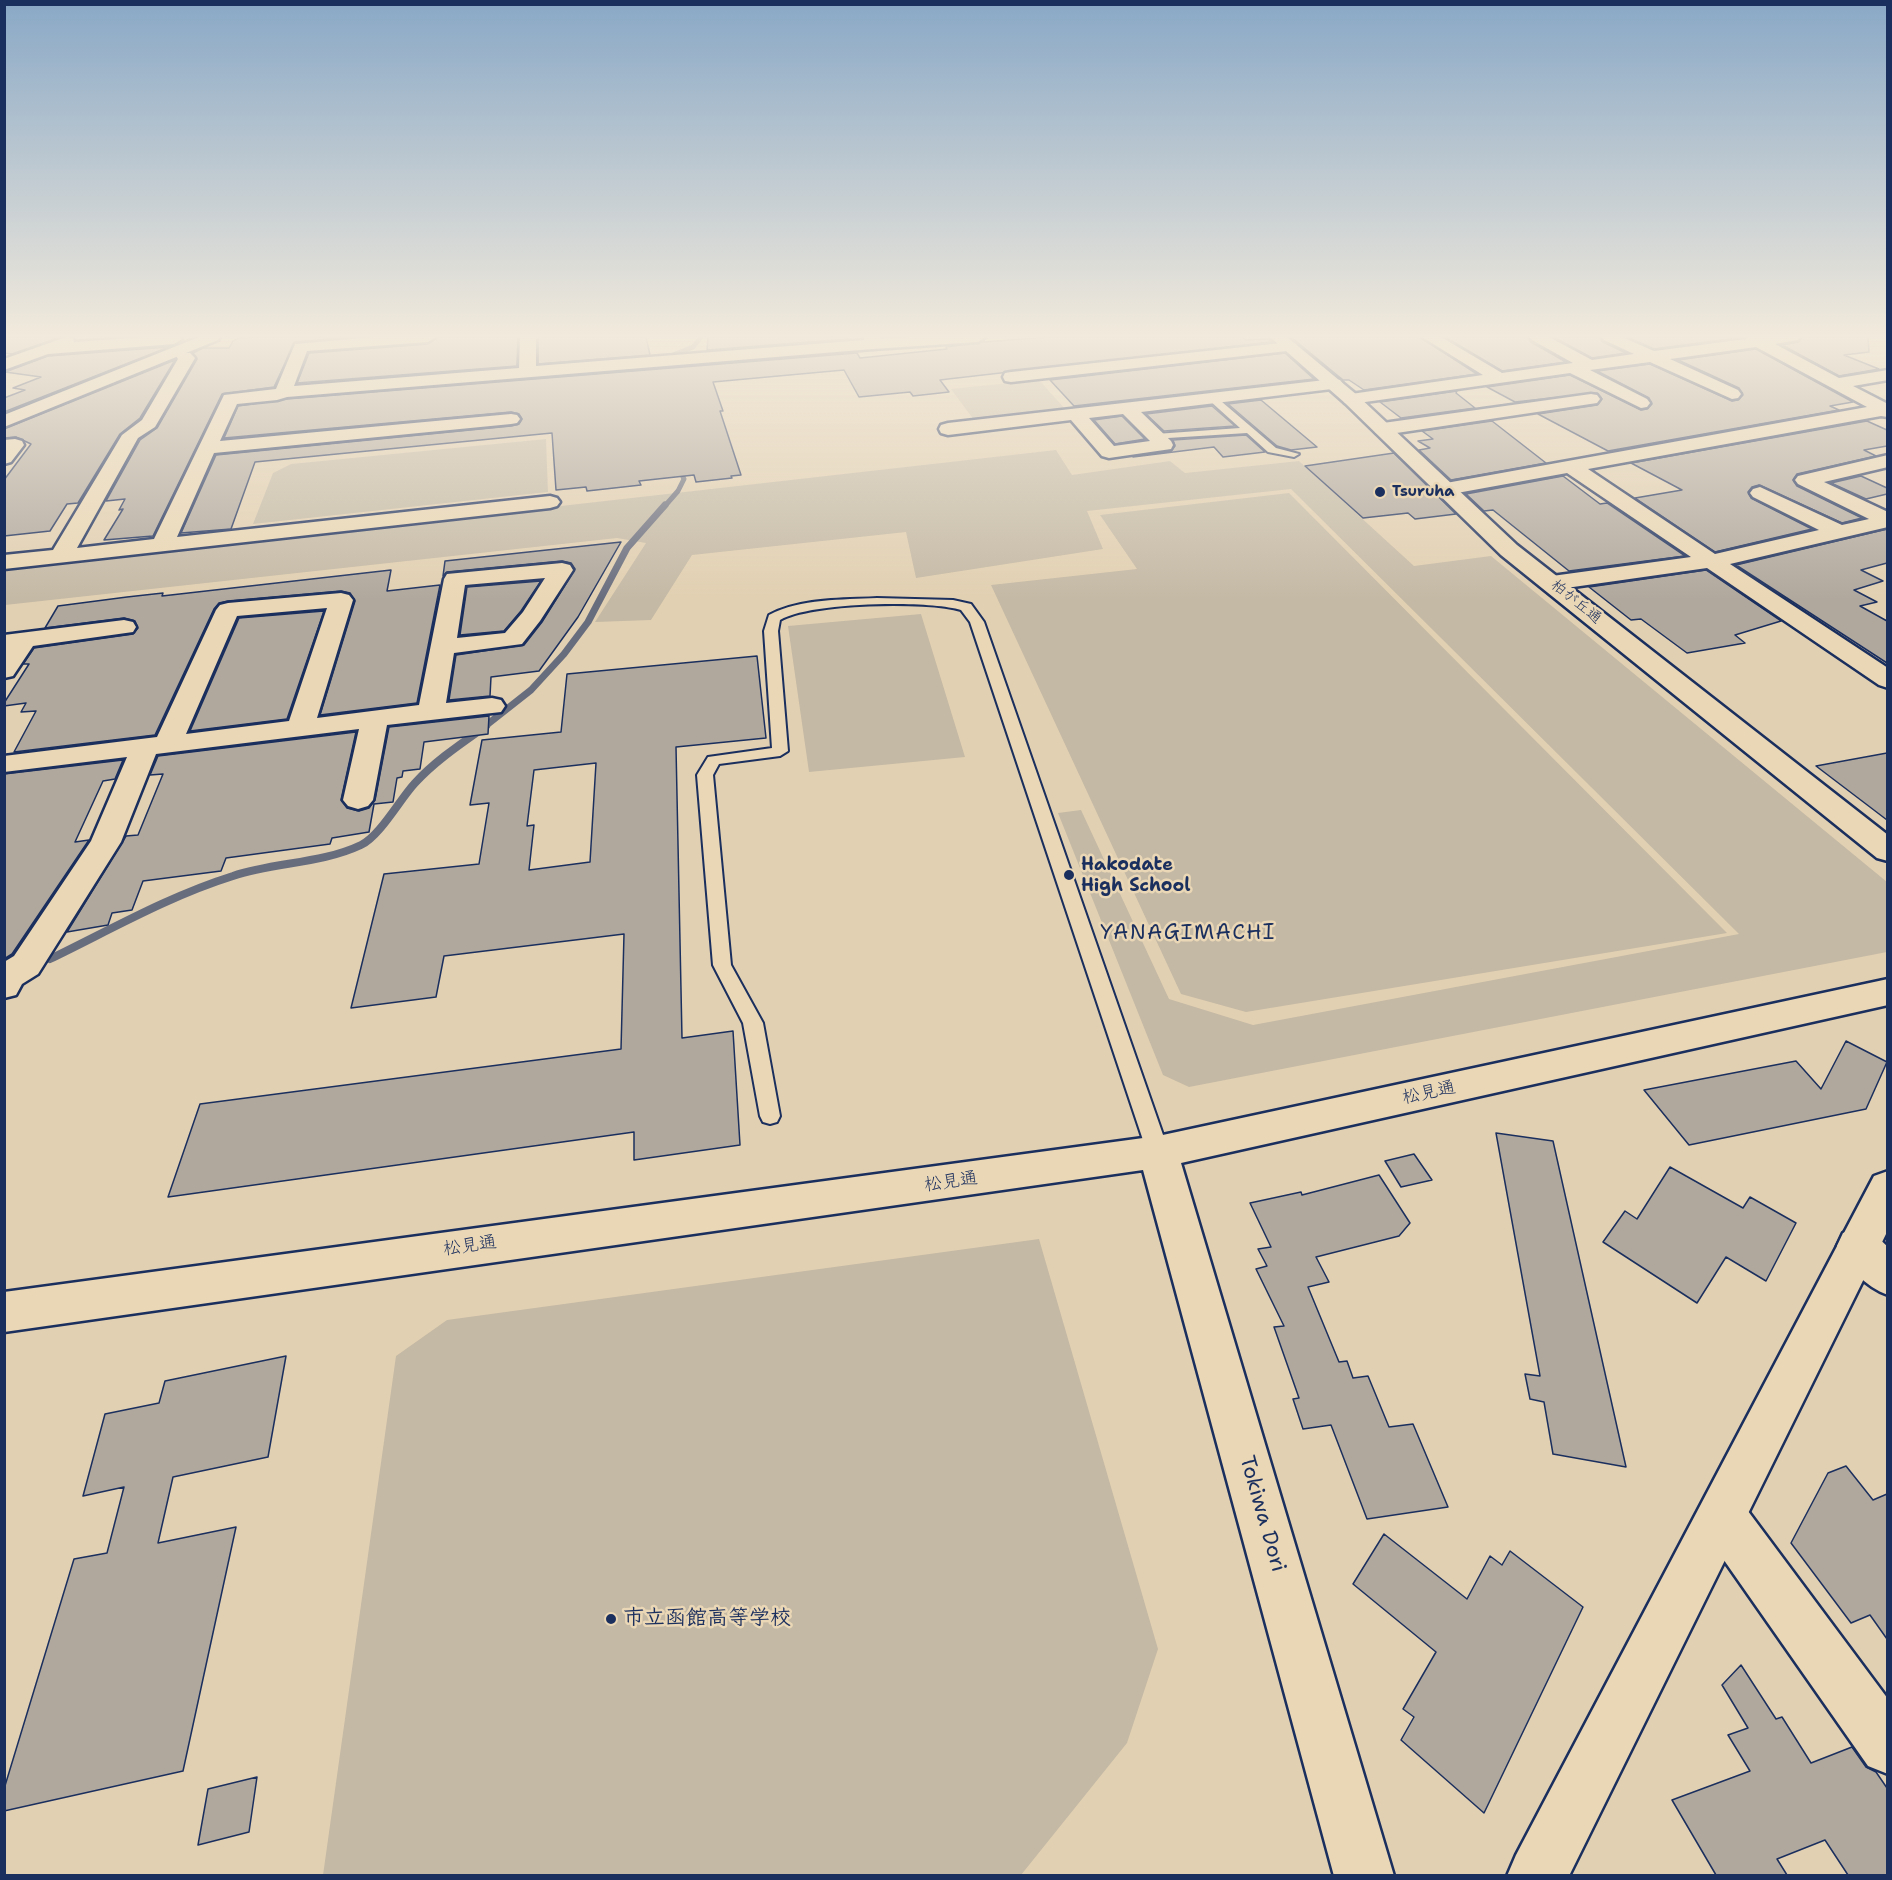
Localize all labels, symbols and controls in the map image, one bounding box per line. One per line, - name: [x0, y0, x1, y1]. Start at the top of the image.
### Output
- place label: Tsuruha: [1392, 483, 1455, 501]
- marker: Tsuruha: [1373, 485, 1387, 499]
- street label: 柏が丘通: [1547, 576, 1605, 628]
- place label: Hakodate High School: [1081, 854, 1190, 896]
- marker: Hakodate High School: [1062, 868, 1076, 882]
- district label: YANAGIMACHI: [1100, 921, 1276, 947]
- street label: 松見通: [1400, 1077, 1458, 1109]
- street label: 松見通: [923, 1168, 979, 1196]
- street label: 松見通: [442, 1232, 498, 1260]
- street label: Tokiwa Dori: [1233, 1453, 1291, 1575]
- place label: 市立函館高等学校: [623, 1606, 791, 1632]
- marker: 市立函館高等学校: [604, 1612, 618, 1626]

